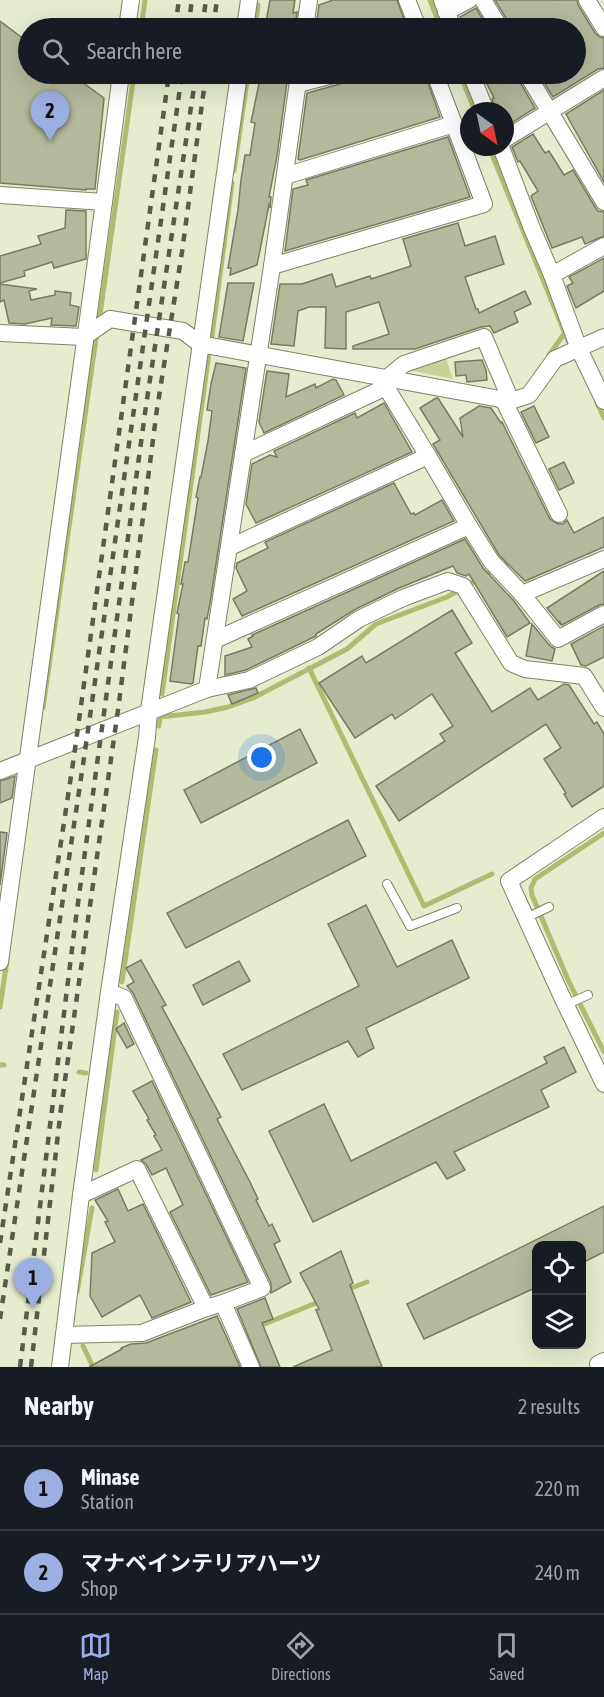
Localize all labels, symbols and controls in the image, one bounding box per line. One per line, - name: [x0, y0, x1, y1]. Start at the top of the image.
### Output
- search box: [18, 18, 586, 84]
- icon: search: [39, 35, 72, 68]
- text: Search here: [87, 38, 182, 64]
- pin: 2: [31, 92, 70, 141]
- north arrow: [460, 102, 514, 156]
- your location: [247, 743, 276, 772]
- map controls: [532, 1241, 586, 1349]
- button: locate: [532, 1241, 586, 1295]
- pin: 1: [14, 1258, 52, 1308]
- button: layers: [532, 1295, 586, 1349]
- text: Nearby: [24, 1391, 94, 1421]
- text: 2 results: [518, 1395, 580, 1418]
- text: Minase: [81, 1464, 139, 1490]
- text: 1: [39, 1477, 48, 1500]
- text: 220 m: [535, 1477, 580, 1500]
- text: Station: [81, 1490, 134, 1513]
- text: マナベインテリアハーツ: [81, 1550, 322, 1576]
- text: 2: [39, 1561, 48, 1584]
- text: 240 m: [535, 1561, 580, 1584]
- text: Shop: [81, 1577, 118, 1600]
- tab: Map: [79, 1629, 112, 1683]
- tab: Directions: [271, 1629, 331, 1683]
- tab: Saved: [489, 1629, 525, 1683]

